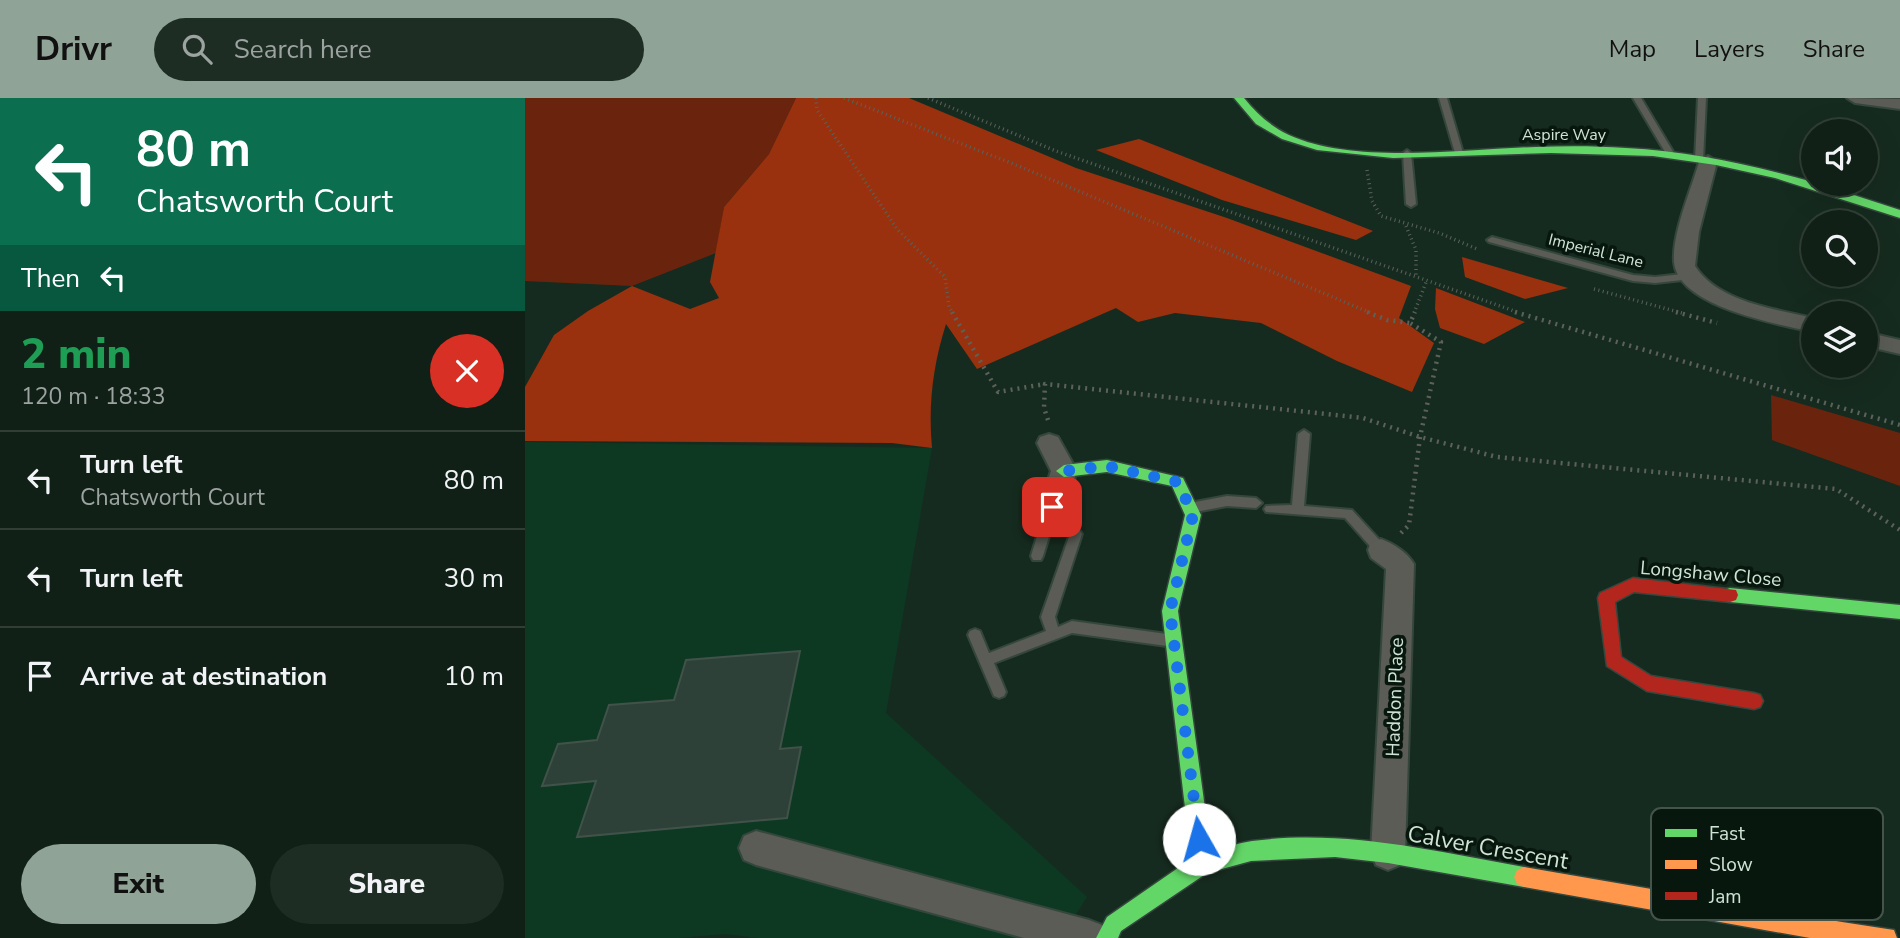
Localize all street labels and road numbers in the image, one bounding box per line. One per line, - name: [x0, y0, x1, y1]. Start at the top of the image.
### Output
- street label: Aspire Way: [1522, 124, 1607, 146]
- street label: Imperial Lane: [1546, 229, 1646, 273]
- street label: Longshaw Close: [1639, 555, 1783, 593]
- street label: Haddon Place: [1380, 637, 1410, 757]
- street label: Calver Crescent: [1405, 818, 1572, 877]

